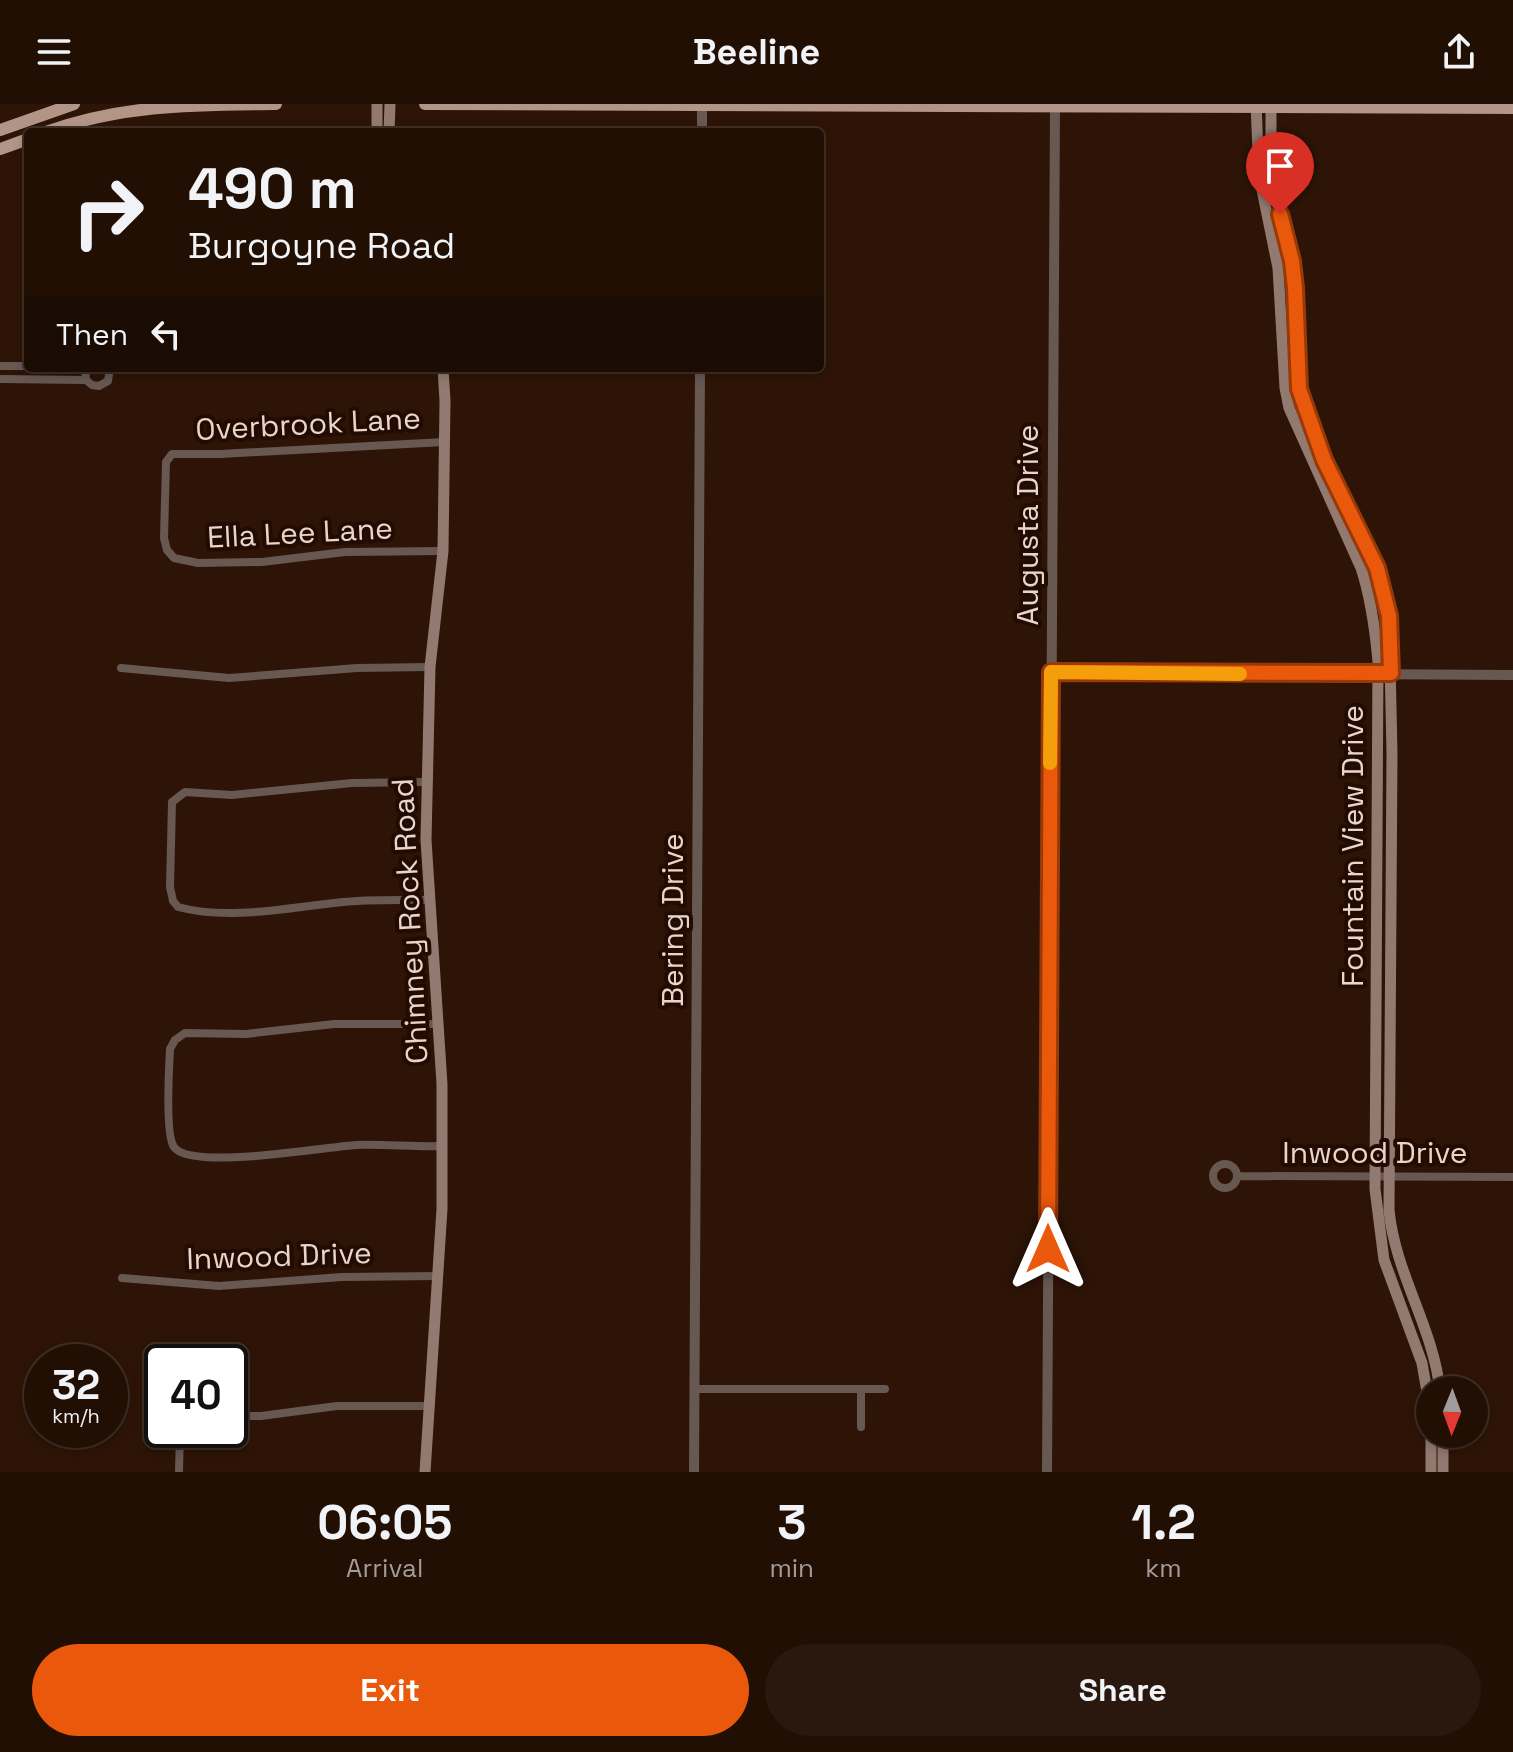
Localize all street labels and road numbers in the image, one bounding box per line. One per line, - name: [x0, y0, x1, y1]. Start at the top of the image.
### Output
- street label: Overbrook Lane: [194, 398, 422, 449]
- street label: Augusta Drive: [1008, 425, 1047, 625]
- street label: Ella Lee Lane: [206, 508, 394, 557]
- street label: Fountain View Drive: [1333, 705, 1372, 987]
- street label: Chimney Rock Road: [383, 777, 436, 1065]
- street label: Bering Drive: [653, 833, 692, 1007]
- street label: Inwood Drive: [1282, 1133, 1468, 1172]
- street label: Inwood Drive: [186, 1233, 372, 1278]

